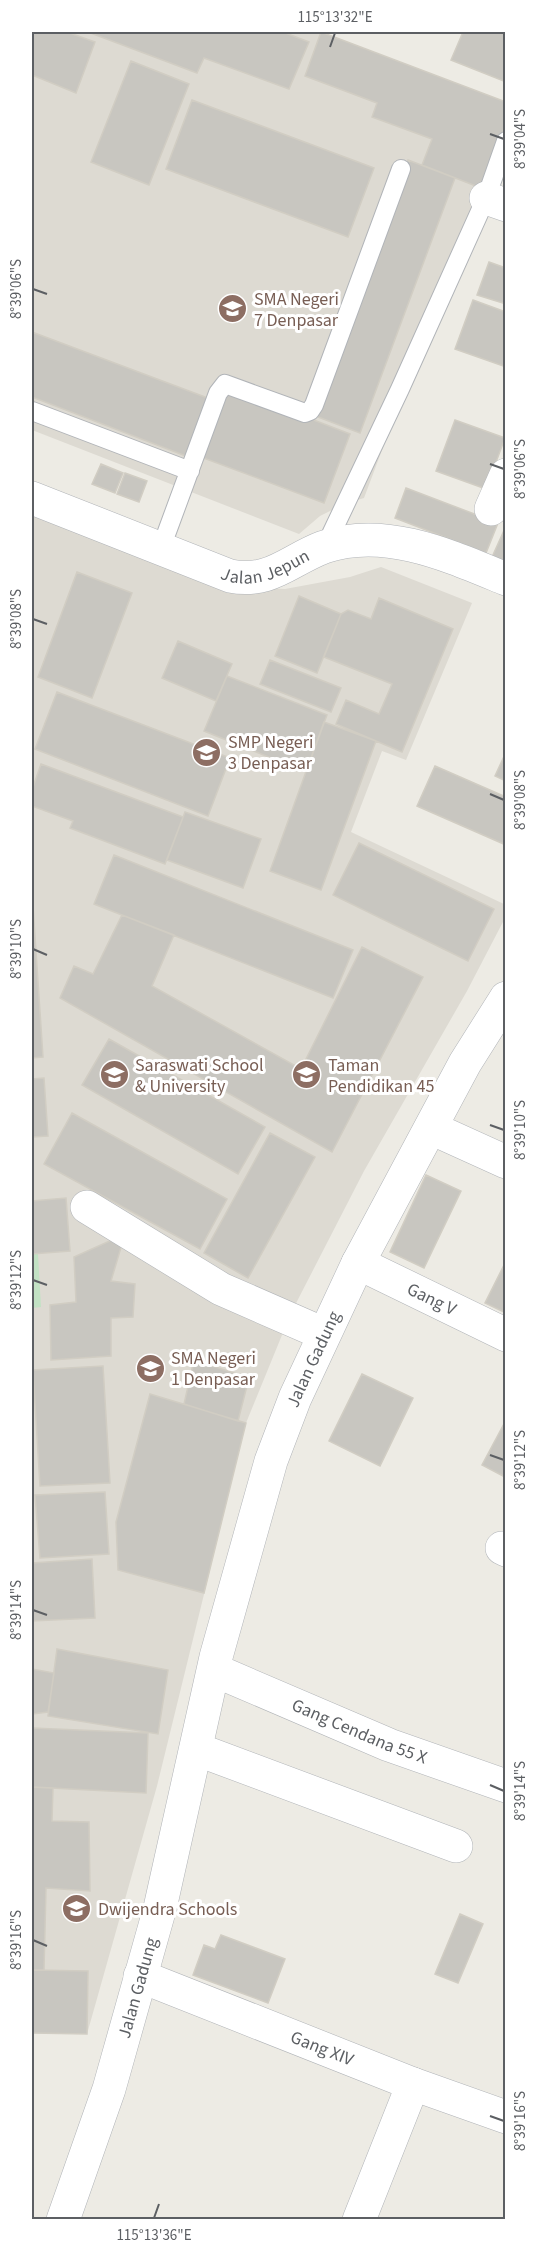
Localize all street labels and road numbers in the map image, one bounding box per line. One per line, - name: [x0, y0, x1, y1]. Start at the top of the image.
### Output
- street label: Jalan Jepun: [217, 543, 314, 590]
- street label: Gang V: [403, 1276, 461, 1322]
- street label: Jalan Gadung: [280, 1307, 346, 1411]
- street label: Gang Cendana 55 X: [288, 1692, 431, 1770]
- street label: Jalan Gadung: [111, 1934, 164, 2041]
- street label: Gang XIV: [287, 2024, 358, 2072]

